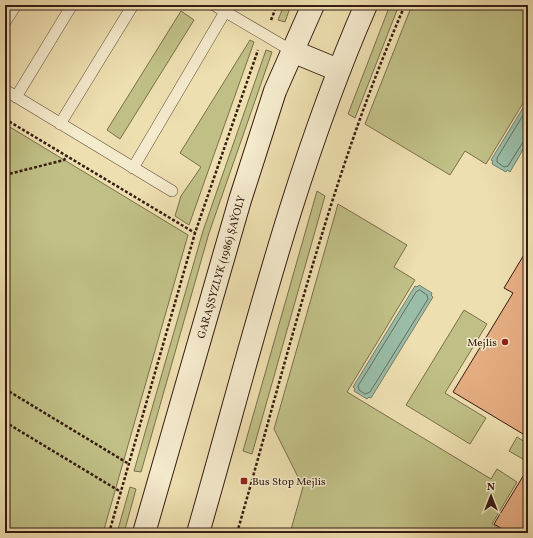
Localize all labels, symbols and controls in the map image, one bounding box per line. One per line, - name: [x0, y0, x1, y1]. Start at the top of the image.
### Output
- street label: GARAŞSYZLYK (1986) ŞAÝOLY: [194, 194, 250, 341]
- place label: Mejlis: [467, 336, 497, 351]
- marker: Mejlis: [500, 337, 510, 347]
- place label: Bus Stop Mejlis: [252, 475, 326, 490]
- marker: Bus Stop Mejlis: [239, 476, 249, 486]
- north arrow: [471, 476, 511, 516]
- text: N: [487, 480, 495, 495]

